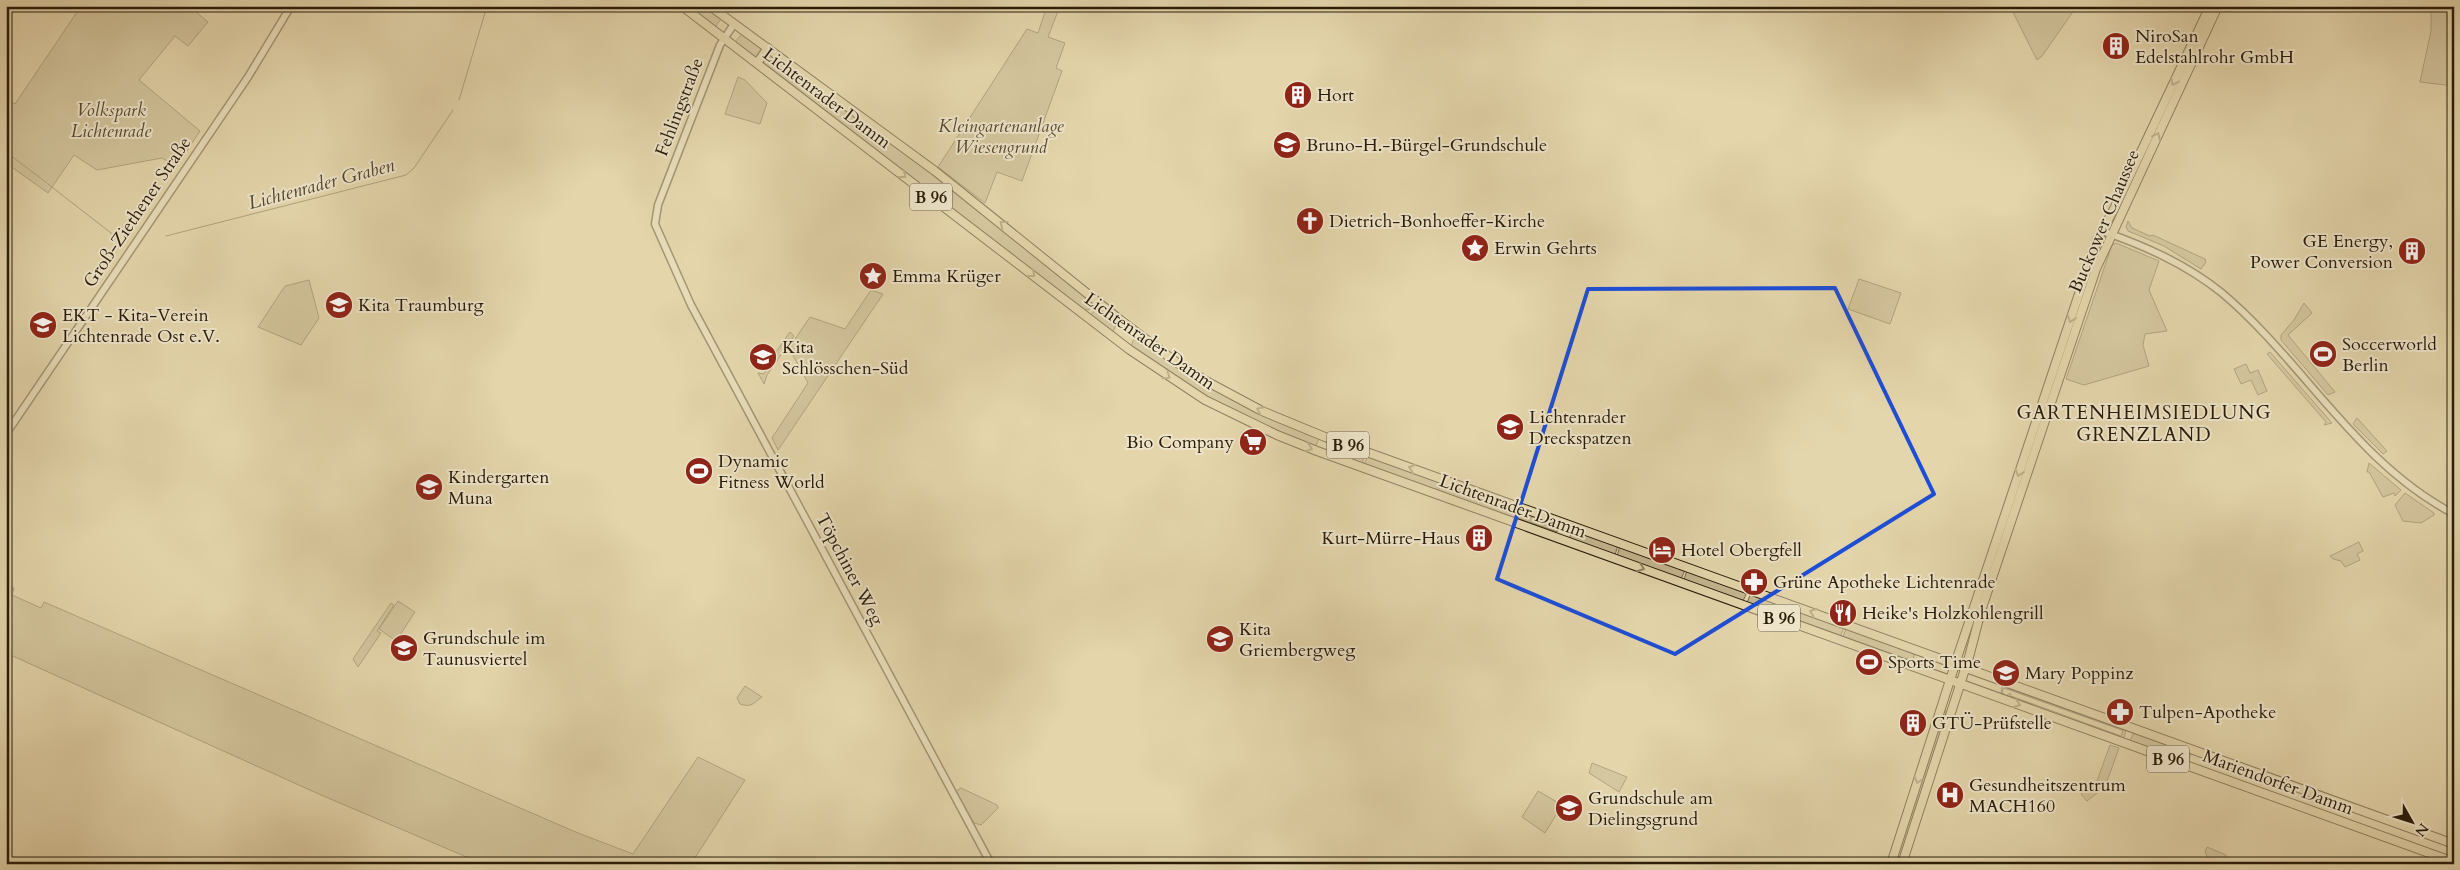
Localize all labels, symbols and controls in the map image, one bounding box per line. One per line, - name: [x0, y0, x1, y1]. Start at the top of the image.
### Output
- place label: NiroSan Edelstahlrohr GmbH: [2135, 24, 2294, 70]
- building icon: NiroSan Edelstahlrohr GmbH: [2101, 31, 2131, 61]
- street label: Lichtenrader Damm: [757, 42, 897, 155]
- street label: Fehlingstraße: [649, 55, 710, 160]
- one-way arrow: [2170, 77, 2180, 86]
- building icon: Hort: [1283, 80, 1313, 110]
- place label: Hort: [1317, 83, 1354, 108]
- park label: Volkspark Lichtenrade: [71, 98, 152, 144]
- park label: Kleingartenanlage Wiesengrund: [938, 114, 1065, 160]
- school or university icon: Bruno-H.-Bürgel-Grundschule: [1272, 130, 1302, 160]
- street label: Groß-Ziethener Straße: [78, 132, 197, 293]
- one-way arrow: [2151, 132, 2161, 141]
- place label: Bruno-H.-Bürgel-Grundschule: [1306, 133, 1547, 158]
- street label: Buckower Chaussee: [2063, 146, 2146, 297]
- water label: Lichtenrader Graben: [245, 152, 398, 216]
- one-way arrow: [897, 169, 907, 178]
- road number: B 96: [910, 183, 952, 210]
- church icon: Dietrich-Bonhoeffer-Kirche: [1295, 206, 1325, 236]
- place label: Dietrich-Bonhoeffer-Kirche: [1329, 209, 1545, 234]
- one-way arrow: [1000, 222, 1009, 230]
- place label: GE Energy, Power Conversion: [2250, 229, 2394, 275]
- place icon: Erwin Gehrts: [1460, 233, 1490, 263]
- place label: Erwin Gehrts: [1494, 236, 1597, 261]
- building icon: GE Energy, Power Conversion: [2397, 236, 2427, 266]
- place icon: Emma Krüger: [858, 261, 888, 291]
- place label: Emma Krüger: [892, 264, 1001, 289]
- one-way arrow: [1026, 268, 1035, 276]
- street label: Lichtenrader Damm: [1079, 287, 1221, 396]
- school or university icon: Kita Traumburg: [324, 290, 354, 320]
- place label: Kita Traumburg: [358, 293, 485, 318]
- place label: EKT - Kita-Verein Lichtenrade Ost e.V.: [62, 303, 220, 349]
- school or university icon: EKT - Kita-Verein Lichtenrade Ost e.V.: [28, 310, 58, 340]
- one-way arrow: [2066, 315, 2076, 323]
- place label: Soccerworld Berlin: [2342, 332, 2437, 378]
- place label: Kita Schlösschen-Süd: [782, 335, 909, 381]
- sports icon: Soccerworld Berlin: [2308, 339, 2338, 369]
- school or university icon: Kita Schlösschen-Süd: [748, 342, 778, 372]
- one-way arrow: [1161, 370, 1171, 379]
- district label: GARTENHEIMSIEDLUNG GRENZLAND: [2017, 400, 2272, 448]
- place label: Lichtenrader Dreckspatzen: [1529, 405, 1632, 451]
- one-way arrow: [1257, 406, 1266, 416]
- school or university icon: Lichtenrader Dreckspatzen: [1495, 412, 1525, 442]
- supermarket icon: Bio Company: [1238, 427, 1268, 457]
- place label: Bio Company: [1126, 430, 1234, 455]
- road number: B 96: [1327, 432, 1369, 458]
- one-way arrow: [1304, 441, 1313, 452]
- place label: Dynamic Fitness World: [718, 449, 825, 495]
- sports icon: Dynamic Fitness World: [684, 456, 714, 486]
- one-way arrow: [1408, 464, 1417, 474]
- place label: Kindergarten Muna: [448, 465, 550, 511]
- street label: Lichtenrader Damm: [1436, 468, 1590, 545]
- one-way arrow: [2015, 469, 2025, 477]
- school or university icon: Kindergarten Muna: [414, 472, 444, 502]
- street label: Töpchiner Weg: [810, 509, 890, 630]
- building icon: Kurt-Mürre-Haus: [1464, 523, 1494, 553]
- place label: Kurt-Mürre-Haus: [1322, 526, 1460, 551]
- hotel icon: Hotel Obergfell: [1647, 535, 1677, 565]
- place label: Hotel Obergfell: [1681, 538, 1802, 563]
- one-way arrow: [1637, 562, 1645, 572]
- pharmacy icon: Grüne Apotheke Lichtenrade: [1739, 567, 1769, 597]
- place label: Grüne Apotheke Lichtenrade: [1773, 570, 1996, 595]
- restaurant icon: Heike's Holzkohlengrill: [1828, 598, 1858, 628]
- place label: Heike's Holzkohlengrill: [1862, 601, 2044, 626]
- road number: B 96: [1758, 604, 1800, 632]
- one-way arrow: [1810, 608, 1818, 618]
- place label: Kita Griembergweg: [1239, 617, 1356, 663]
- school or university icon: Kita Griembergweg: [1205, 624, 1235, 654]
- place label: Grundschule im Taunusviertel: [423, 626, 546, 672]
- school or university icon: Grundschule im Taunusviertel: [389, 633, 419, 663]
- sports icon: Sports Time: [1854, 647, 1884, 677]
- place label: Sports Time: [1888, 650, 1981, 675]
- school or university icon: Mary Poppinz: [1991, 658, 2021, 688]
- place label: Mary Poppinz: [2025, 661, 2134, 686]
- pharmacy icon: Tulpen-Apotheke: [2105, 697, 2135, 727]
- one-way arrow: [2012, 698, 2021, 708]
- place label: Tulpen-Apotheke: [2139, 700, 2276, 725]
- building icon: GTÜ-Prüfstelle: [1898, 708, 1928, 738]
- place label: GTÜ-Prüfstelle: [1932, 711, 2052, 736]
- street label: Mariendorfer Damm: [2199, 744, 2357, 822]
- road number: B 96: [2147, 746, 2189, 772]
- place label: Gesundheitszentrum MACH160: [1969, 773, 2127, 819]
- one-way arrow: [1914, 776, 1924, 784]
- hospital icon: Gesundheitszentrum MACH160: [1935, 780, 1965, 810]
- place label: Grundschule am Dielingsgrund: [1588, 786, 1714, 832]
- school or university icon: Grundschule am Dielingsgrund: [1554, 793, 1584, 823]
- north arrow: [2388, 798, 2438, 848]
- text: N: [2411, 819, 2433, 841]

